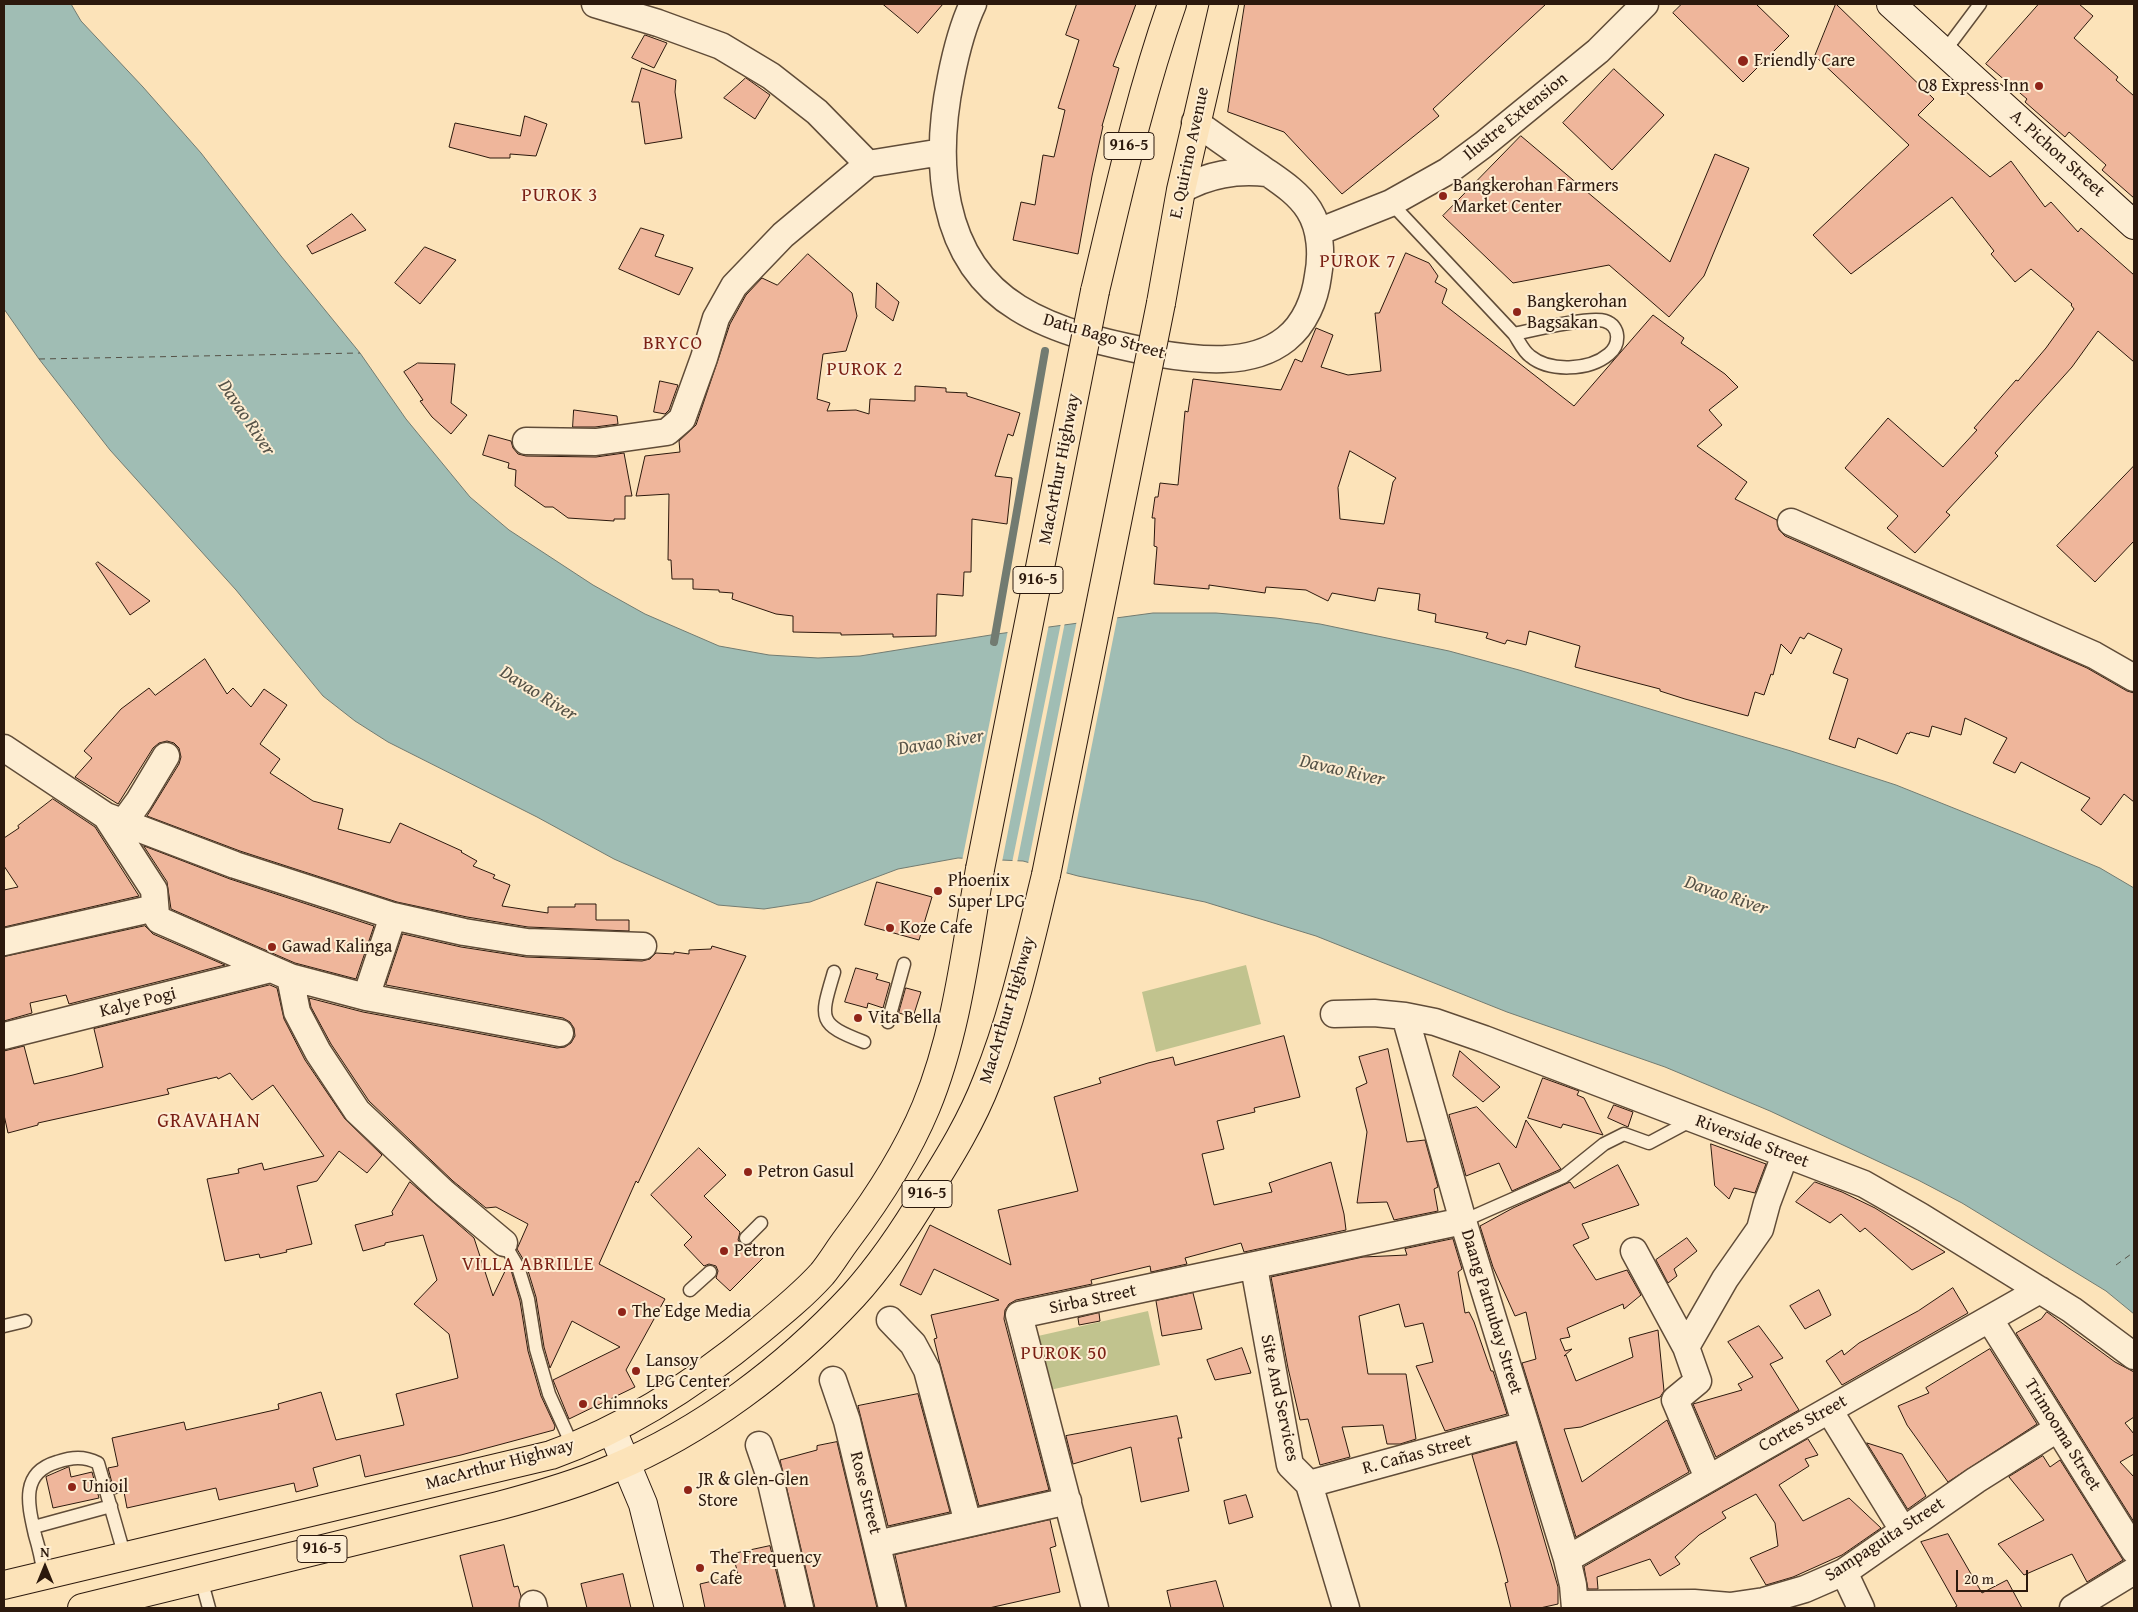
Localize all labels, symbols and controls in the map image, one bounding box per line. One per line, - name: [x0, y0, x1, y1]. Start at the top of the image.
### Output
- place label: Friendly Care: [1754, 50, 1855, 72]
- marker: Friendly Care: [1736, 54, 1750, 68]
- street label: Ilustre Extension: [1459, 68, 1573, 166]
- place label: Q8 Express Inn: [1918, 75, 2029, 97]
- marker: Q8 Express Inn: [2033, 80, 2045, 92]
- street label: E. Quirino Avenue: [1165, 85, 1215, 221]
- street label: A. Pichon Street: [2005, 106, 2109, 202]
- road number: 916-5: [1104, 132, 1154, 160]
- place label: Bangkerohan Farmers Market Center: [1453, 175, 1619, 218]
- district label: PUROK 3: [521, 185, 599, 207]
- marker: Bangkerohan Farmers Market Center: [1437, 190, 1449, 202]
- district label: PUROK 7: [1319, 251, 1397, 273]
- place label: Bangkerohan Bagsakan: [1527, 291, 1627, 334]
- marker: Bangkerohan Bagsakan: [1511, 306, 1523, 318]
- street label: Datu Bago Street: [1041, 309, 1167, 365]
- district label: BRYCO: [642, 333, 704, 355]
- district label: PUROK 2: [826, 359, 904, 381]
- water label: Davao River: [212, 376, 280, 460]
- street label: MacArthur Highway: [1035, 392, 1085, 546]
- road number: 916-5: [1013, 566, 1063, 594]
- water label: Davao River: [495, 661, 581, 727]
- water label: Davao River: [896, 725, 986, 761]
- water label: Davao River: [1297, 750, 1387, 792]
- place label: Phoenix Super LPG: [948, 870, 1025, 912]
- water label: Davao River: [1681, 871, 1771, 921]
- marker: Phoenix Super LPG: [932, 885, 944, 897]
- place label: Koze Cafe: [900, 917, 973, 939]
- marker: Koze Cafe: [884, 922, 896, 934]
- street label: MacArthur Highway: [975, 934, 1041, 1086]
- place label: Gawad Kalinga: [282, 936, 392, 958]
- marker: Gawad Kalinga: [266, 941, 278, 953]
- street label: Kalye Pogi: [97, 983, 179, 1023]
- place label: Vita Bella: [868, 1007, 941, 1029]
- marker: Vita Bella: [852, 1012, 864, 1024]
- district label: GRAVAHAN: [156, 1110, 262, 1134]
- street label: Riverside Street: [1692, 1110, 1812, 1174]
- place label: Petron Gasul: [758, 1161, 854, 1183]
- marker: Petron Gasul: [742, 1166, 754, 1178]
- road number: 916-5: [902, 1180, 952, 1208]
- street label: Daang Patnubay Street: [1456, 1227, 1526, 1397]
- place label: Petron: [734, 1240, 785, 1262]
- marker: Petron: [718, 1245, 730, 1257]
- district label: VILLA ABRILLE: [460, 1254, 596, 1276]
- street label: Sirba Street: [1047, 1280, 1139, 1320]
- place label: The Edge Media: [632, 1301, 751, 1323]
- marker: The Edge Media: [616, 1306, 628, 1318]
- street label: Site And Services: [1255, 1332, 1303, 1464]
- district label: PUROK 50: [1020, 1343, 1108, 1365]
- place label: Lansoy LPG Center: [646, 1350, 730, 1392]
- marker: Lansoy LPG Center: [630, 1365, 642, 1377]
- street label: Trimooma Street: [2019, 1375, 2105, 1495]
- street label: Cortes Street: [1755, 1391, 1851, 1457]
- place label: Chimnoks: [593, 1393, 668, 1415]
- marker: Chimnoks: [577, 1398, 589, 1410]
- street label: R. Cañas Street: [1360, 1430, 1474, 1480]
- street label: MacArthur Highway: [423, 1435, 577, 1495]
- street label: Rose Street: [844, 1449, 886, 1537]
- place label: JR & Glen-Glen Store: [698, 1469, 809, 1512]
- place label: Unioil: [82, 1476, 128, 1498]
- marker: Unioil: [66, 1481, 78, 1493]
- marker: JR & Glen-Glen Store: [682, 1484, 694, 1496]
- street label: Sampaguita Street: [1821, 1493, 1949, 1587]
- road number: 916-5: [297, 1536, 347, 1562]
- north arrow: [20, 1542, 70, 1592]
- text: N: [40, 1542, 50, 1562]
- place label: The Frequency Cafe: [710, 1547, 822, 1590]
- scale bar: [1958, 1560, 2030, 1592]
- marker: The Frequency Cafe: [694, 1562, 706, 1574]
- text: 20 m: [1964, 1568, 1994, 1589]

